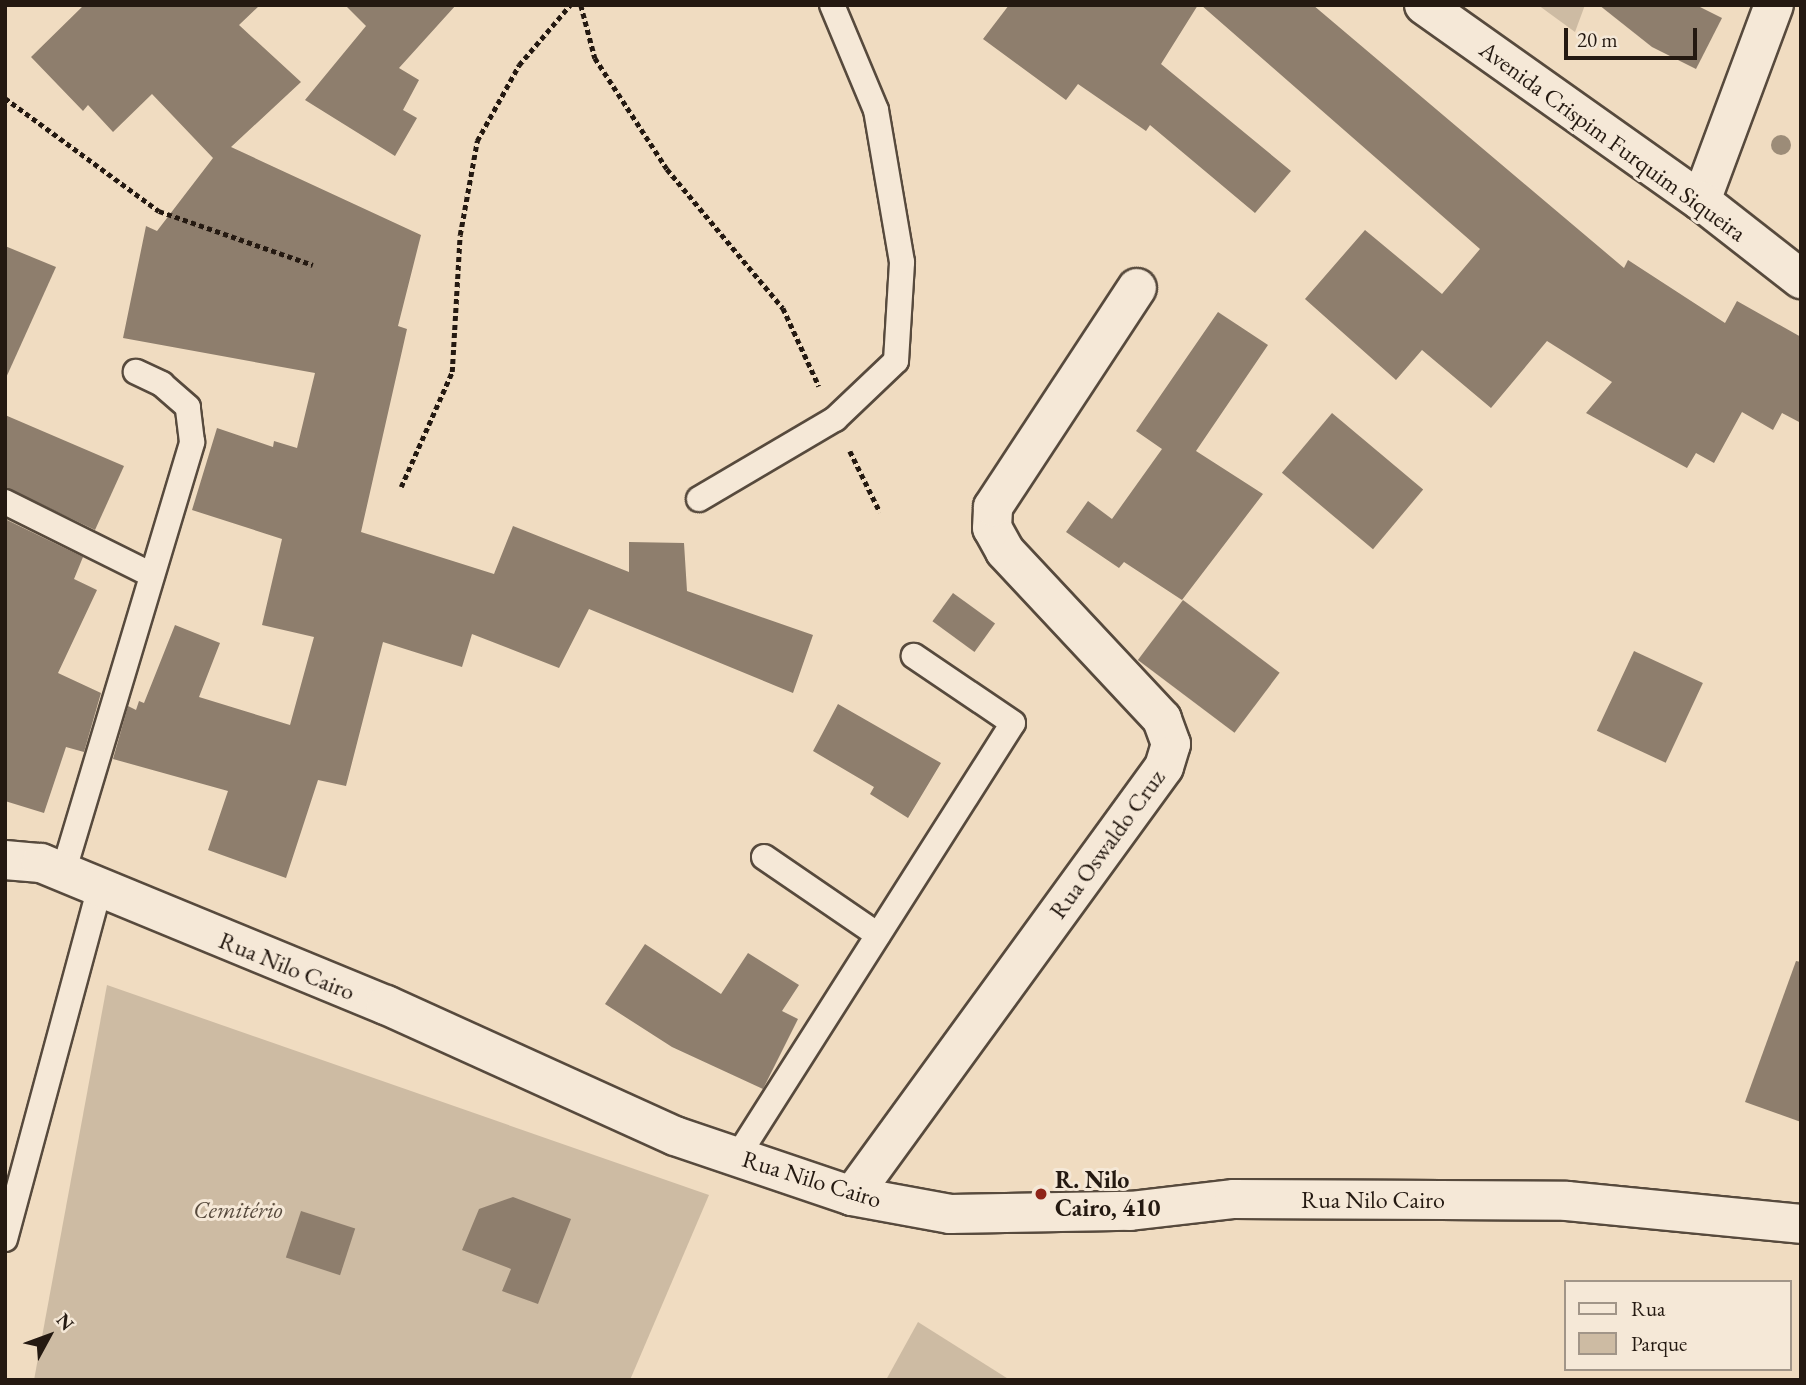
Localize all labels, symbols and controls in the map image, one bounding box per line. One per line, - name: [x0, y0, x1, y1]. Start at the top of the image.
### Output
- scale bar: [1568, 14, 1701, 58]
- text: 20 m: [1577, 26, 1618, 53]
- street label: Avenida Crispim Furquim Siqueira: [1474, 35, 1752, 247]
- street label: Rua Oswaldo Cruz: [1043, 764, 1171, 924]
- street label: Rua Nilo Cairo: [215, 926, 359, 1006]
- street label: Rua Nilo Cairo: [739, 1144, 885, 1214]
- place label: R. Nilo Cairo, 410: [1055, 1166, 1160, 1222]
- marker: R. Nilo Cairo, 410: [1033, 1186, 1049, 1202]
- street label: Rua Nilo Cairo: [1301, 1186, 1445, 1214]
- park label: Cemitério: [193, 1196, 283, 1224]
- legend: [1564, 1280, 1792, 1371]
- text: Rua: [1631, 1295, 1665, 1322]
- north arrow: [14, 1301, 84, 1371]
- text: N: [51, 1308, 80, 1336]
- text: Parque: [1631, 1330, 1687, 1357]

